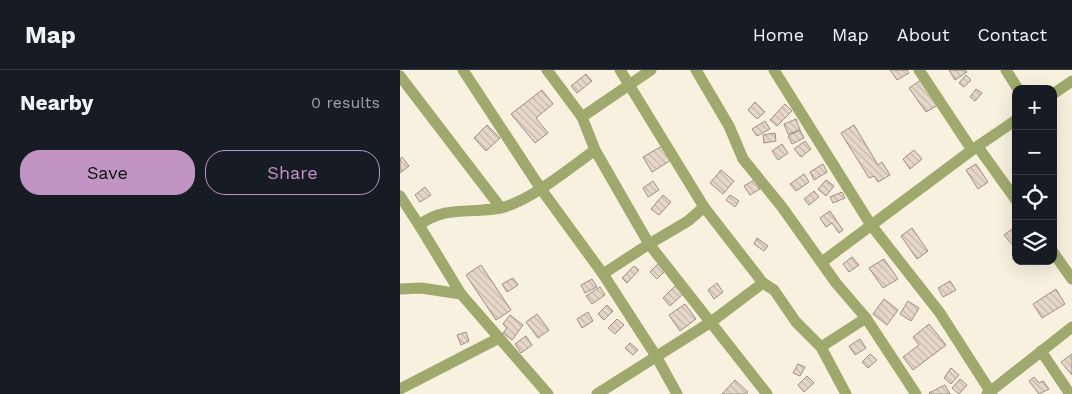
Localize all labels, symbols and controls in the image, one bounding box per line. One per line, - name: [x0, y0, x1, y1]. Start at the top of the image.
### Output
- text: Map: [25, 21, 76, 49]
- text: Home: [753, 24, 804, 45]
- text: Map: [832, 24, 869, 45]
- text: About: [897, 24, 949, 45]
- text: Contact: [977, 24, 1047, 45]
- map controls: [1012, 85, 1057, 265]
- button: +: [1012, 85, 1057, 130]
- text: Nearby: [20, 90, 93, 115]
- text: 0 results: [311, 93, 380, 112]
- button: −: [1012, 130, 1057, 175]
- button: Save: [20, 150, 195, 195]
- button: Share: [205, 150, 380, 195]
- button: locate: [1012, 175, 1057, 220]
- button: layers: [1012, 220, 1057, 265]

